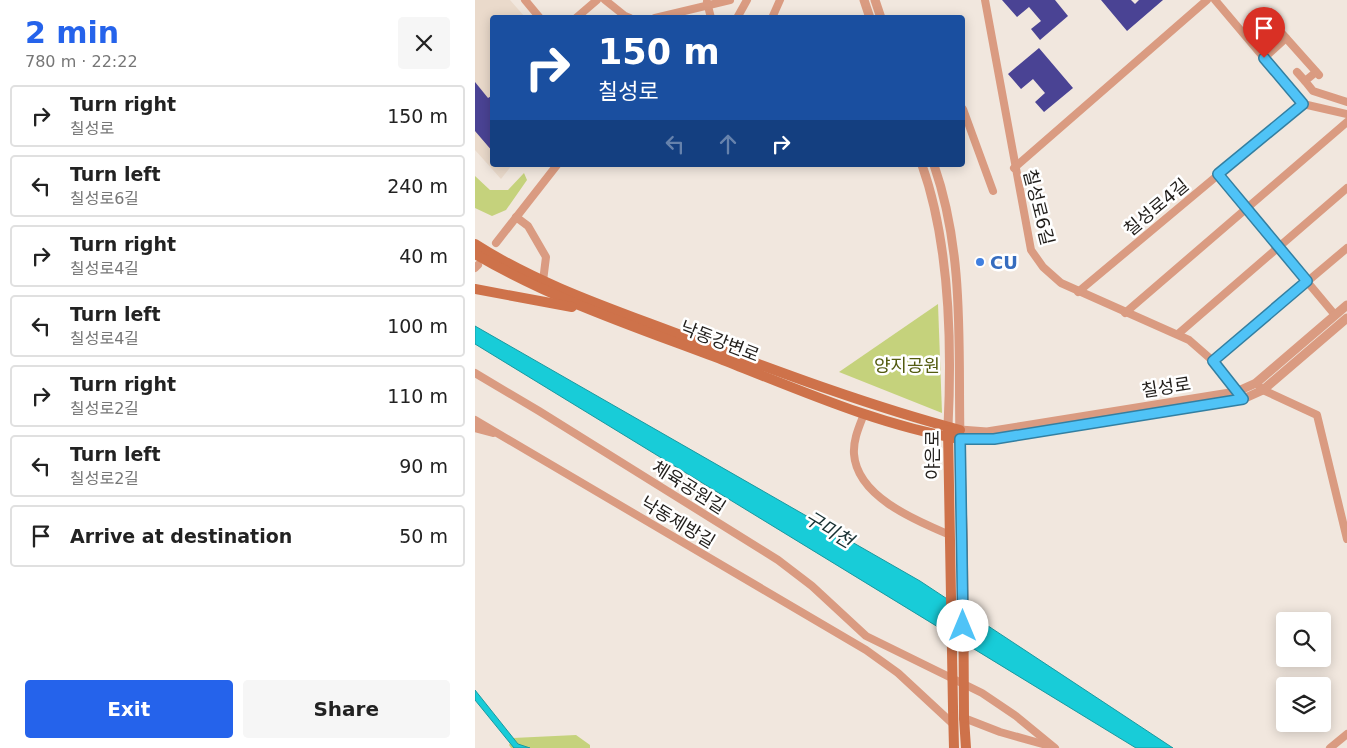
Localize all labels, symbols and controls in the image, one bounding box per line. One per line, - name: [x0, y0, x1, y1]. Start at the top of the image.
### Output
- pin: [1243, 7, 1285, 58]
- icon: arrive: [1250, 14, 1278, 42]
- text: 2 min: [25, 15, 119, 50]
- button: close: [398, 17, 450, 69]
- text: 150 m: [598, 32, 720, 72]
- icon: right: [515, 35, 580, 100]
- text: 780 m · 22:22: [25, 52, 138, 71]
- text: 칠성로: [598, 79, 659, 104]
- text: Turn right: [70, 93, 176, 115]
- icon: right: [27, 102, 55, 130]
- text: 150 m: [387, 105, 448, 127]
- text: 칠성로: [70, 119, 114, 138]
- icon: left: [661, 130, 689, 158]
- icon: ahead: [714, 130, 742, 158]
- icon: right: [767, 130, 795, 158]
- text: Turn left: [70, 163, 161, 185]
- street label: 칠성로6길: [1019, 167, 1059, 247]
- icon: left: [27, 172, 55, 200]
- street label: 칠성로4길: [1119, 174, 1193, 240]
- text: 240 m: [387, 175, 448, 197]
- text: 칠성로6길: [70, 189, 139, 208]
- text: Turn right: [70, 233, 176, 255]
- icon: right: [27, 242, 55, 270]
- text: 40 m: [399, 245, 448, 267]
- place label: CU: [990, 252, 1018, 273]
- marker: CU: [974, 256, 986, 268]
- text: 칠성로4길: [70, 259, 139, 278]
- text: Turn left: [70, 303, 161, 325]
- icon: left: [27, 312, 55, 340]
- text: 100 m: [387, 315, 448, 337]
- street label: 낙동강변로: [678, 316, 762, 366]
- text: 칠성로4길: [70, 329, 139, 348]
- park label: 양지공원: [874, 355, 940, 376]
- text: Turn right: [70, 373, 176, 395]
- street label: 칠성로: [1140, 373, 1192, 401]
- icon: right: [27, 382, 55, 410]
- text: 110 m: [387, 385, 448, 407]
- text: 칠성로2길: [70, 399, 139, 418]
- street label: 야은로: [922, 430, 943, 480]
- text: Turn left: [70, 443, 161, 465]
- icon: left: [27, 452, 55, 480]
- text: 90 m: [399, 455, 448, 477]
- street label: 체육공원길: [648, 456, 730, 518]
- text: 칠성로2길: [70, 469, 139, 488]
- street label: 낙동제방길: [637, 492, 719, 552]
- water label: 구미천: [801, 506, 858, 553]
- icon: arrive: [27, 522, 55, 550]
- text: Arrive at destination: [70, 525, 292, 547]
- text: 50 m: [399, 525, 448, 547]
- position arrow: [936, 599, 988, 651]
- map controls: [1276, 612, 1331, 732]
- button: search: [1276, 612, 1331, 667]
- button: layers: [1276, 677, 1331, 732]
- button: Exit: [25, 680, 233, 738]
- button: Share: [243, 680, 450, 738]

